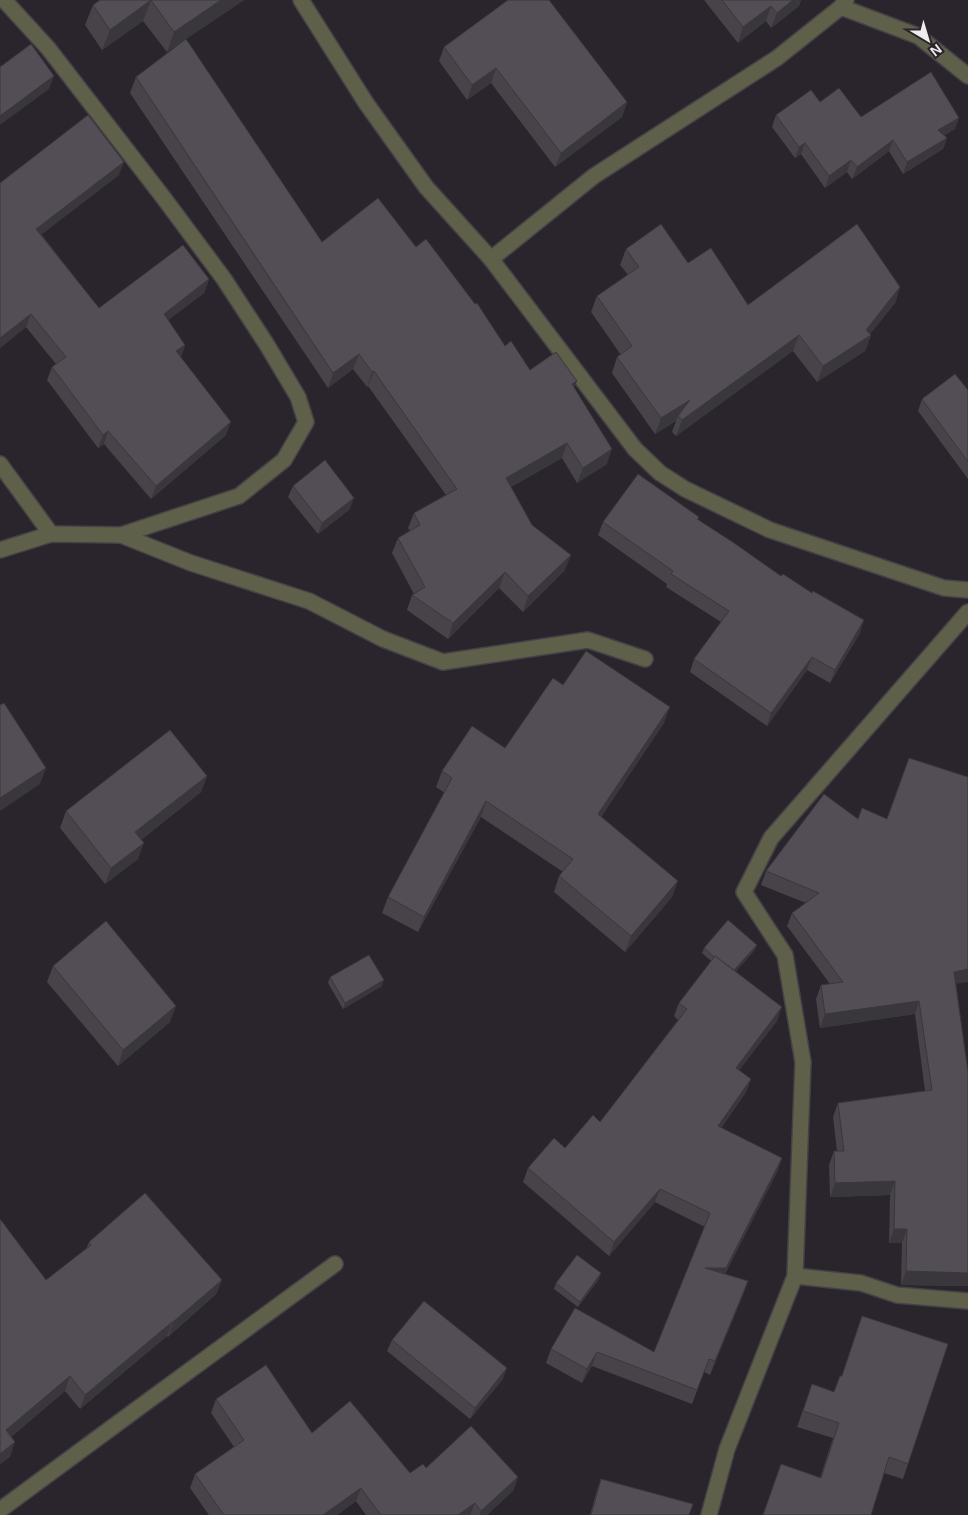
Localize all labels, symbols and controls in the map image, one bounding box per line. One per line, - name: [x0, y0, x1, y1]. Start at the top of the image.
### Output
- north arrow: [903, 15, 953, 65]
- text: N: [927, 41, 945, 60]

